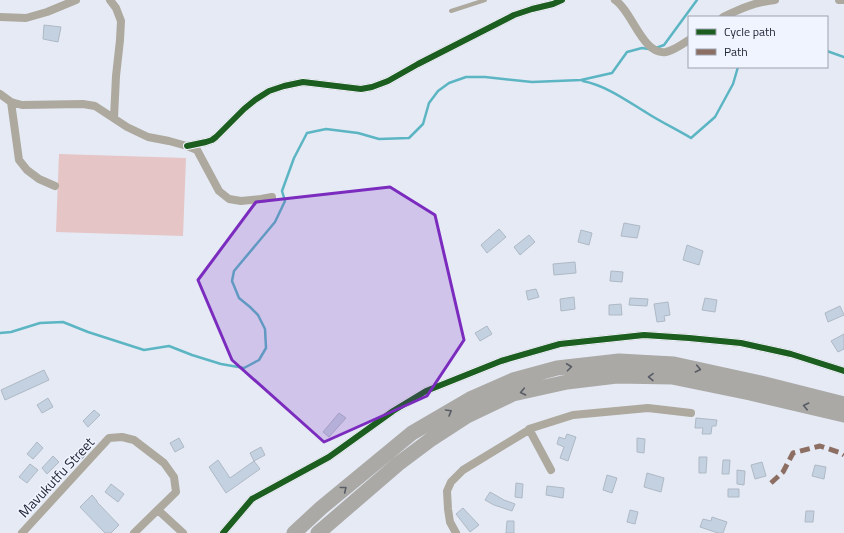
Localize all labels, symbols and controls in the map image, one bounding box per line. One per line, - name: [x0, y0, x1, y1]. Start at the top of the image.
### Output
- legend: [688, 16, 828, 68]
- text: Cycle path: [724, 22, 776, 41]
- text: Path: [724, 42, 748, 61]
- one-way arrow: [566, 362, 572, 371]
- one-way arrow: [695, 365, 701, 373]
- one-way arrow: [648, 373, 654, 381]
- one-way arrow: [519, 388, 526, 396]
- one-way arrow: [803, 403, 809, 411]
- one-way arrow: [444, 409, 452, 416]
- street label: Mavukutfu Street: [13, 432, 99, 522]
- one-way arrow: [340, 486, 347, 493]

